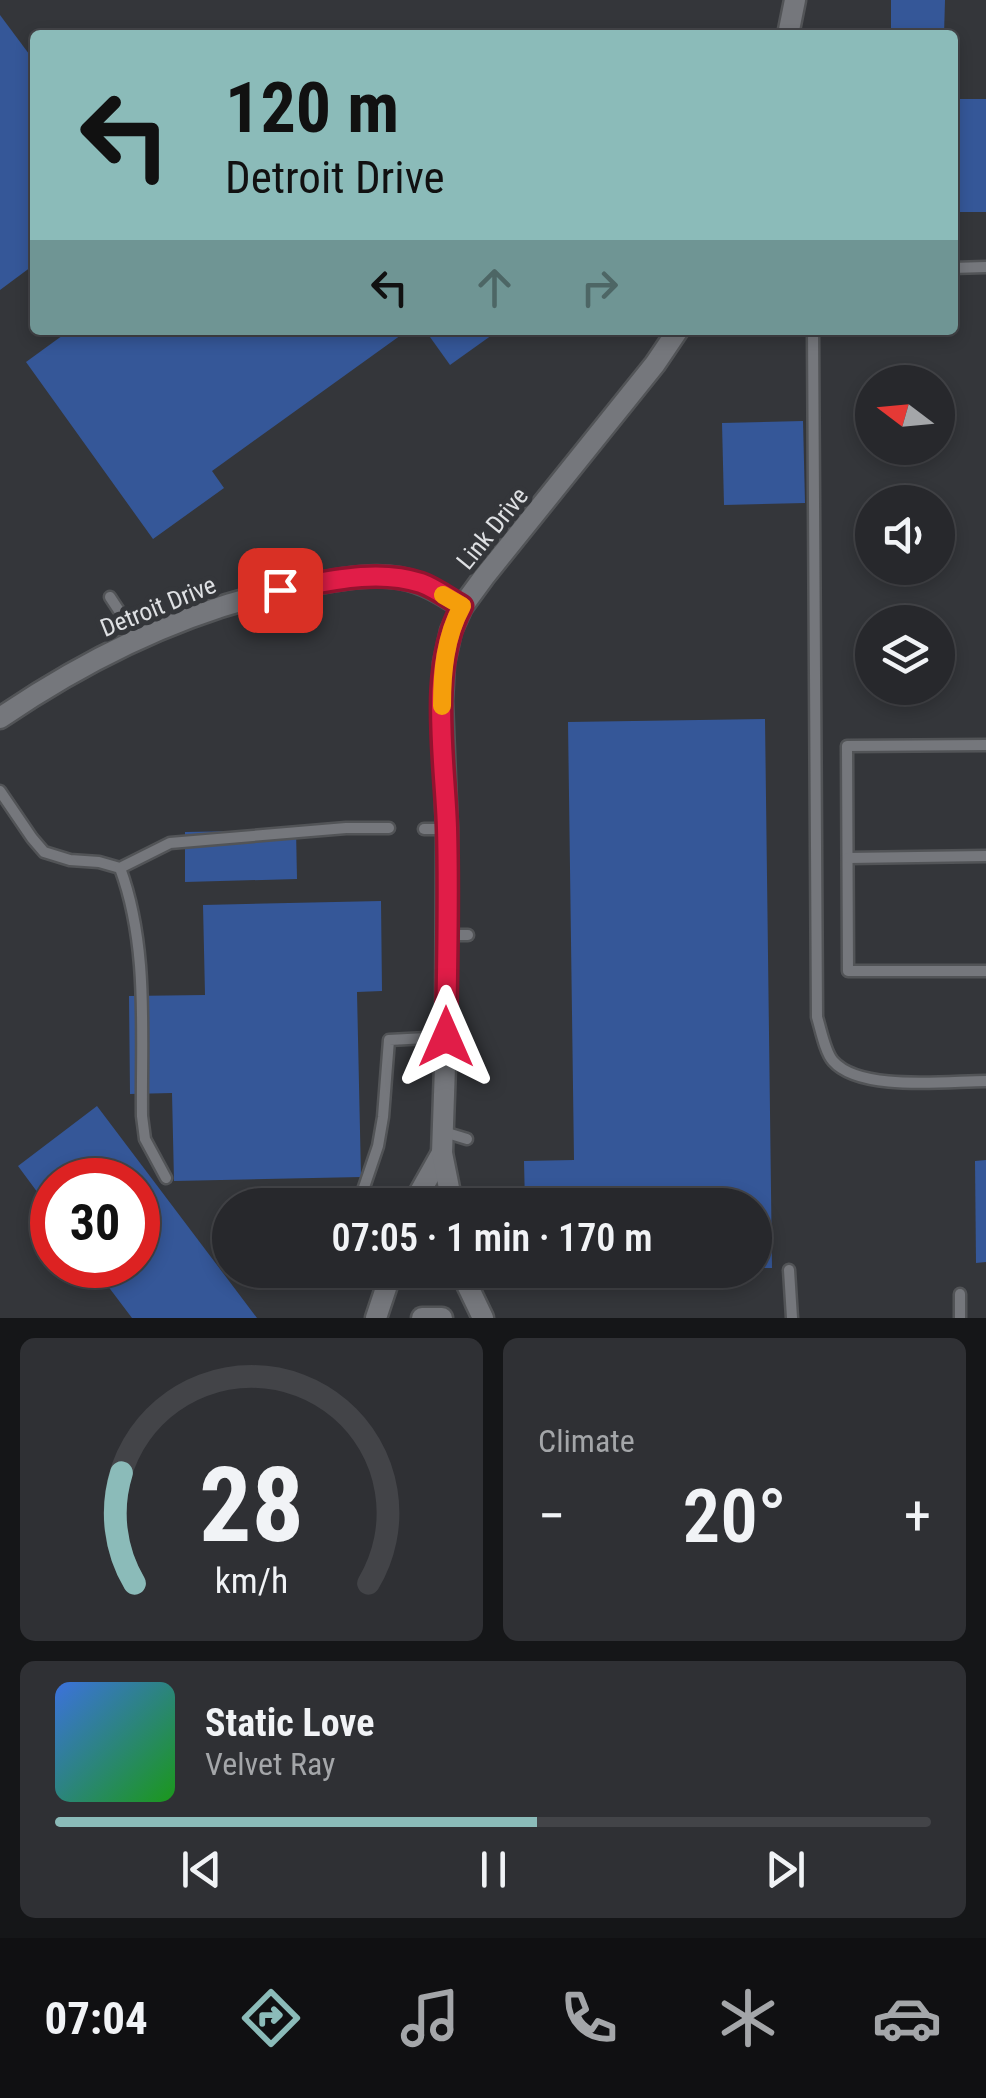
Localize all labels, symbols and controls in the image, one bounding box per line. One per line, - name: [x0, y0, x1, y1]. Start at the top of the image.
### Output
- text: 120 m: [225, 67, 399, 149]
- icon: left: [60, 70, 190, 200]
- text: Detroit Drive: [225, 151, 445, 204]
- icon: left: [362, 260, 417, 315]
- icon: ahead: [467, 260, 522, 315]
- icon: right: [572, 260, 627, 315]
- north arrow: [855, 365, 955, 465]
- map controls: [855, 365, 955, 705]
- street label: Link Drive: [451, 482, 534, 575]
- button: sound: [855, 485, 955, 585]
- pin: [238, 548, 323, 633]
- icon: arrive: [253, 563, 308, 618]
- street label: Detroit Drive: [96, 570, 220, 643]
- button: layers: [855, 605, 955, 705]
- position arrow: [394, 985, 498, 1089]
- speed limit sign: 30: [30, 1158, 160, 1288]
- text: 07:05 · 1 min · 170 m: [332, 1216, 652, 1260]
- text: Climate: [538, 1422, 635, 1460]
- text: 28: [199, 1445, 304, 1566]
- text: 20°: [682, 1472, 787, 1560]
- text: −: [538, 1484, 566, 1548]
- text: +: [904, 1484, 931, 1548]
- text: km/h: [215, 1560, 288, 1602]
- text: Static Love: [205, 1701, 374, 1745]
- text: Velvet Ray: [205, 1745, 335, 1783]
- icon: previous: [174, 1842, 229, 1897]
- icon: pause: [466, 1842, 521, 1897]
- icon: next: [758, 1842, 813, 1897]
- icon: directions: [236, 1983, 306, 2053]
- icon: music: [395, 1983, 465, 2053]
- icon: phone: [554, 1983, 624, 2053]
- icon: climate: [713, 1983, 783, 2053]
- icon: car: [872, 1983, 942, 2053]
- text: 07:04: [44, 1992, 148, 2045]

